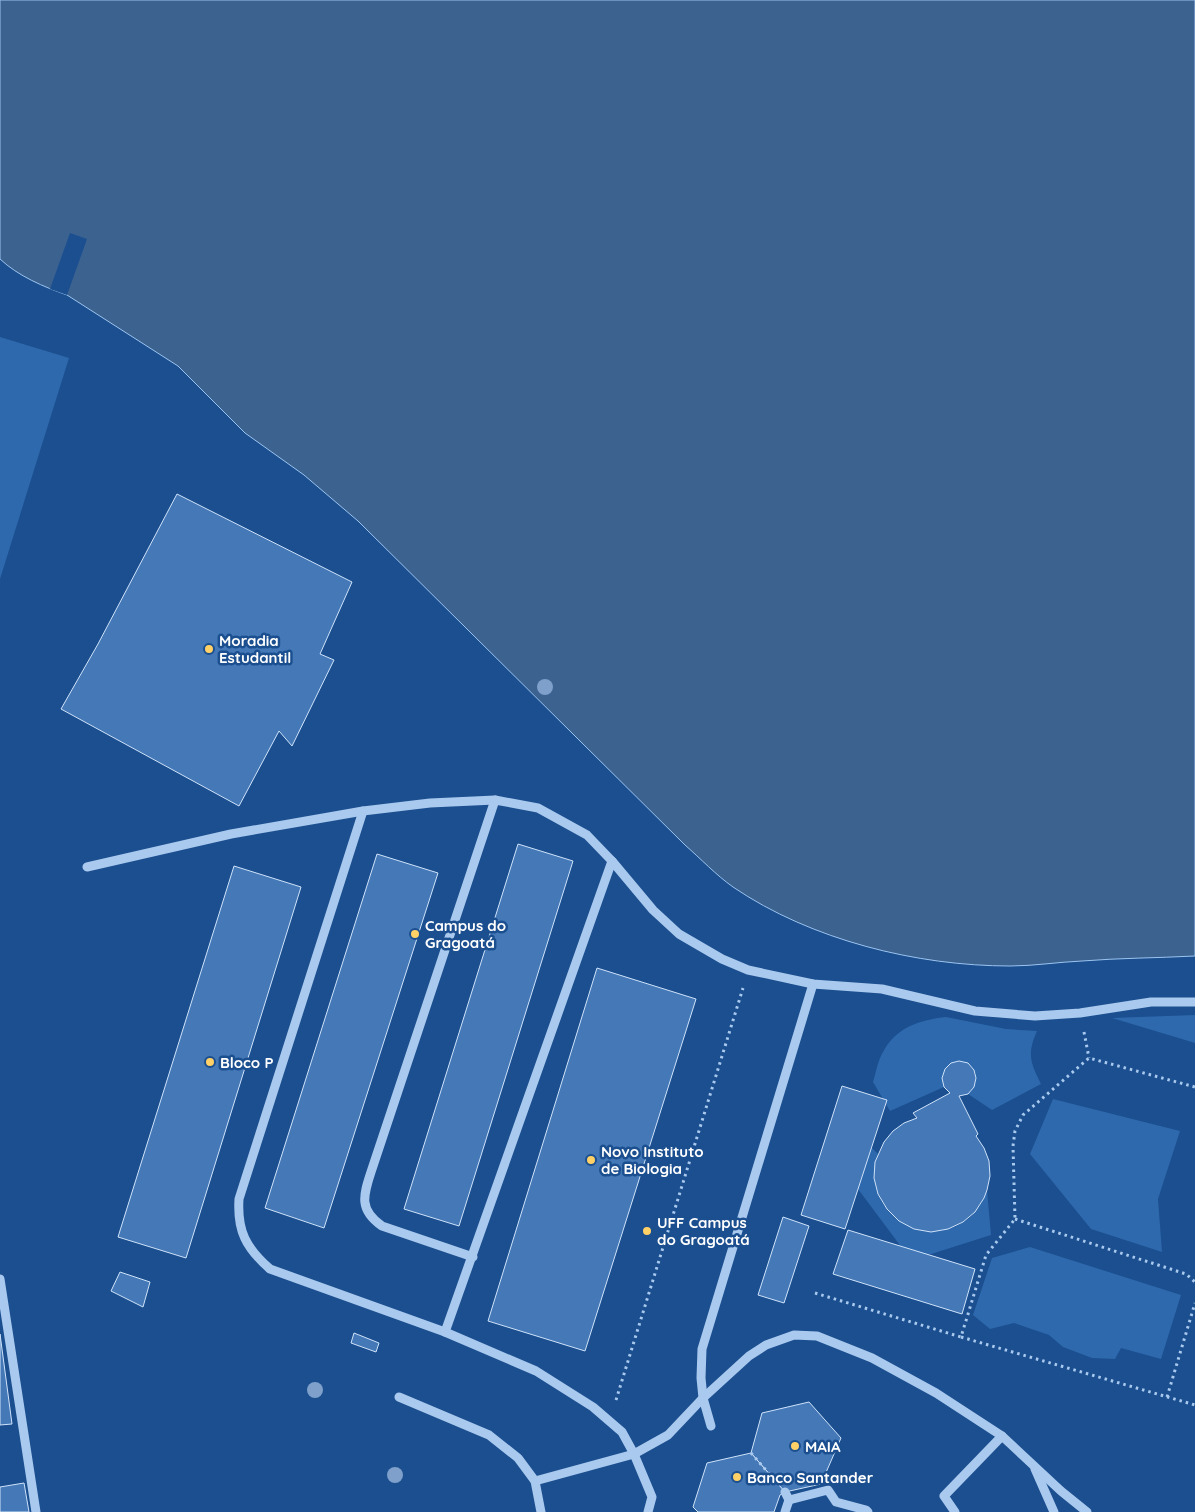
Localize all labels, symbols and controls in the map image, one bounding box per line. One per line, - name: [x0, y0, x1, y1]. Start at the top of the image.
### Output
- place label: Moradia Estudantil: [219, 631, 291, 667]
- marker: Moradia Estudantil: [203, 643, 215, 655]
- place label: Campus do Gragoatá: [425, 916, 506, 952]
- marker: Campus do Gragoatá: [409, 928, 421, 940]
- place label: Bloco P: [220, 1053, 273, 1072]
- marker: Bloco P: [204, 1056, 216, 1068]
- place label: Novo Instituto de Biologia: [601, 1142, 704, 1178]
- marker: Novo Instituto de Biologia: [585, 1154, 597, 1166]
- place label: UFF Campus do Gragoatá: [657, 1213, 750, 1249]
- marker: UFF Campus do Gragoatá: [641, 1225, 653, 1237]
- place label: MAIA: [805, 1437, 841, 1456]
- marker: MAIA: [789, 1440, 801, 1452]
- place label: Banco Santander: [747, 1468, 874, 1487]
- marker: Banco Santander: [731, 1471, 743, 1483]

